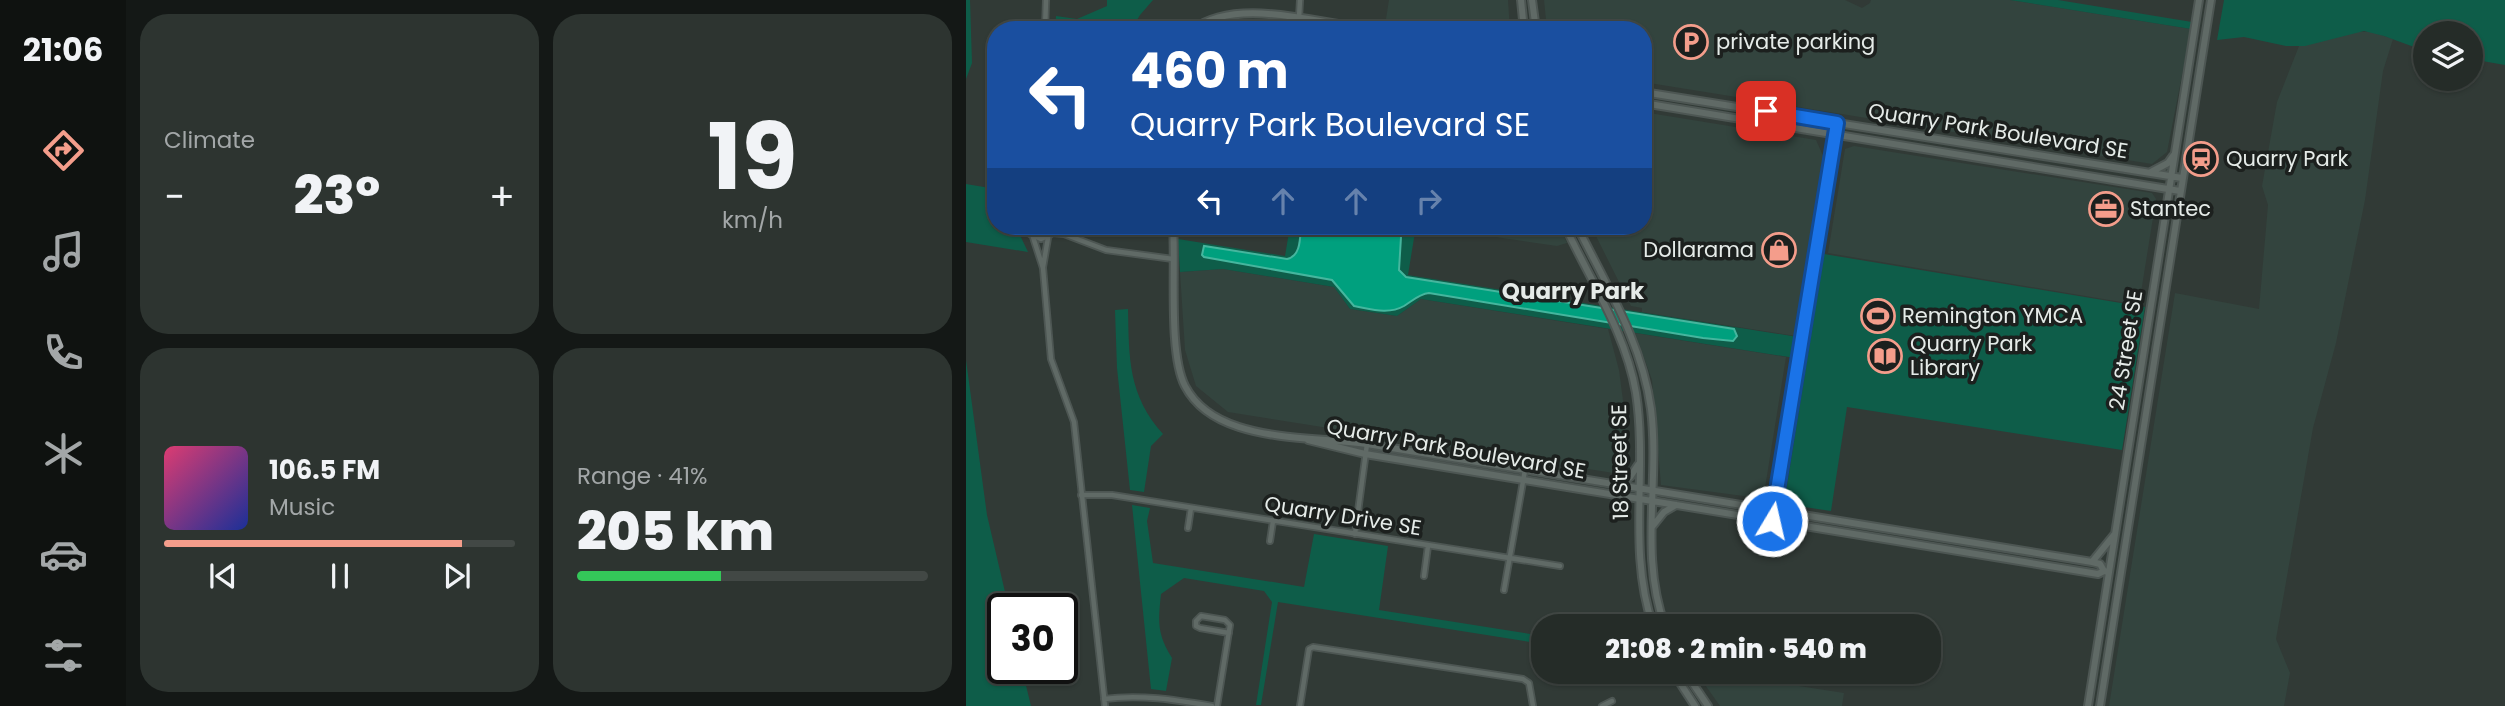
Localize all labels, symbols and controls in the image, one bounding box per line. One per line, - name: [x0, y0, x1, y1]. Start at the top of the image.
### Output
- map controls: [2413, 21, 2483, 91]
- button: layers: [2413, 21, 2483, 91]
- parking icon: private parking: [1672, 23, 1710, 61]
- text: 21:06: [23, 27, 103, 72]
- place label: private parking: [1716, 27, 1875, 56]
- text: 460 m: [1130, 37, 1289, 105]
- icon: left: [1015, 49, 1106, 140]
- pin: [1736, 81, 1796, 141]
- icon: arrive: [1747, 92, 1785, 130]
- text: 19: [707, 93, 798, 221]
- street label: Quarry Park Boulevard SE: [1866, 96, 2130, 165]
- text: Quarry Park Boulevard SE: [1130, 102, 1530, 147]
- text: Climate: [164, 124, 255, 156]
- icon: directions: [39, 126, 88, 175]
- station icon: Quarry Park: [2182, 140, 2220, 178]
- place label: Quarry Park: [2226, 144, 2348, 173]
- text: 23°: [294, 159, 380, 232]
- text: −: [164, 170, 185, 223]
- text: +: [489, 170, 515, 223]
- icon: left: [1191, 182, 1229, 220]
- icon: ahead: [1264, 182, 1302, 220]
- icon: ahead: [1337, 182, 1375, 220]
- icon: right: [1410, 182, 1448, 220]
- office icon: Stantec: [2087, 190, 2125, 228]
- place label: Stantec: [2130, 194, 2211, 223]
- text: km/h: [722, 204, 783, 236]
- icon: music: [39, 227, 88, 276]
- shop icon: Dollarama: [1760, 231, 1798, 269]
- place label: Dollarama: [1643, 235, 1754, 264]
- district label: Quarry Park: [1502, 275, 1645, 307]
- street label: 24 Street SE: [2102, 288, 2149, 412]
- sports icon: Remington YMCA: [1859, 297, 1897, 335]
- place label: Remington YMCA: [1902, 301, 2083, 330]
- icon: phone: [39, 328, 88, 377]
- place label: Quarry Park Library: [1910, 329, 2032, 382]
- library icon: Quarry Park Library: [1866, 337, 1904, 375]
- street label: 18 Street SE: [1604, 404, 1635, 520]
- street label: Quarry Park Boulevard SE: [1324, 411, 1588, 486]
- icon: climate: [39, 429, 88, 478]
- text: 106.5 FM: [269, 452, 380, 488]
- text: Range · 41%: [577, 460, 708, 492]
- position arrow: [1735, 484, 1809, 558]
- street label: Quarry Drive SE: [1262, 489, 1424, 542]
- text: Music: [269, 491, 335, 523]
- text: 205 km: [577, 495, 774, 568]
- icon: car: [39, 530, 88, 579]
- icon: previous: [204, 557, 242, 595]
- icon: pause: [321, 557, 359, 595]
- icon: next: [438, 557, 476, 595]
- speed limit sign: 30: [987, 593, 1078, 684]
- icon: filters: [39, 631, 88, 680]
- text: 21:08 · 2 min · 540 m: [1605, 631, 1867, 667]

